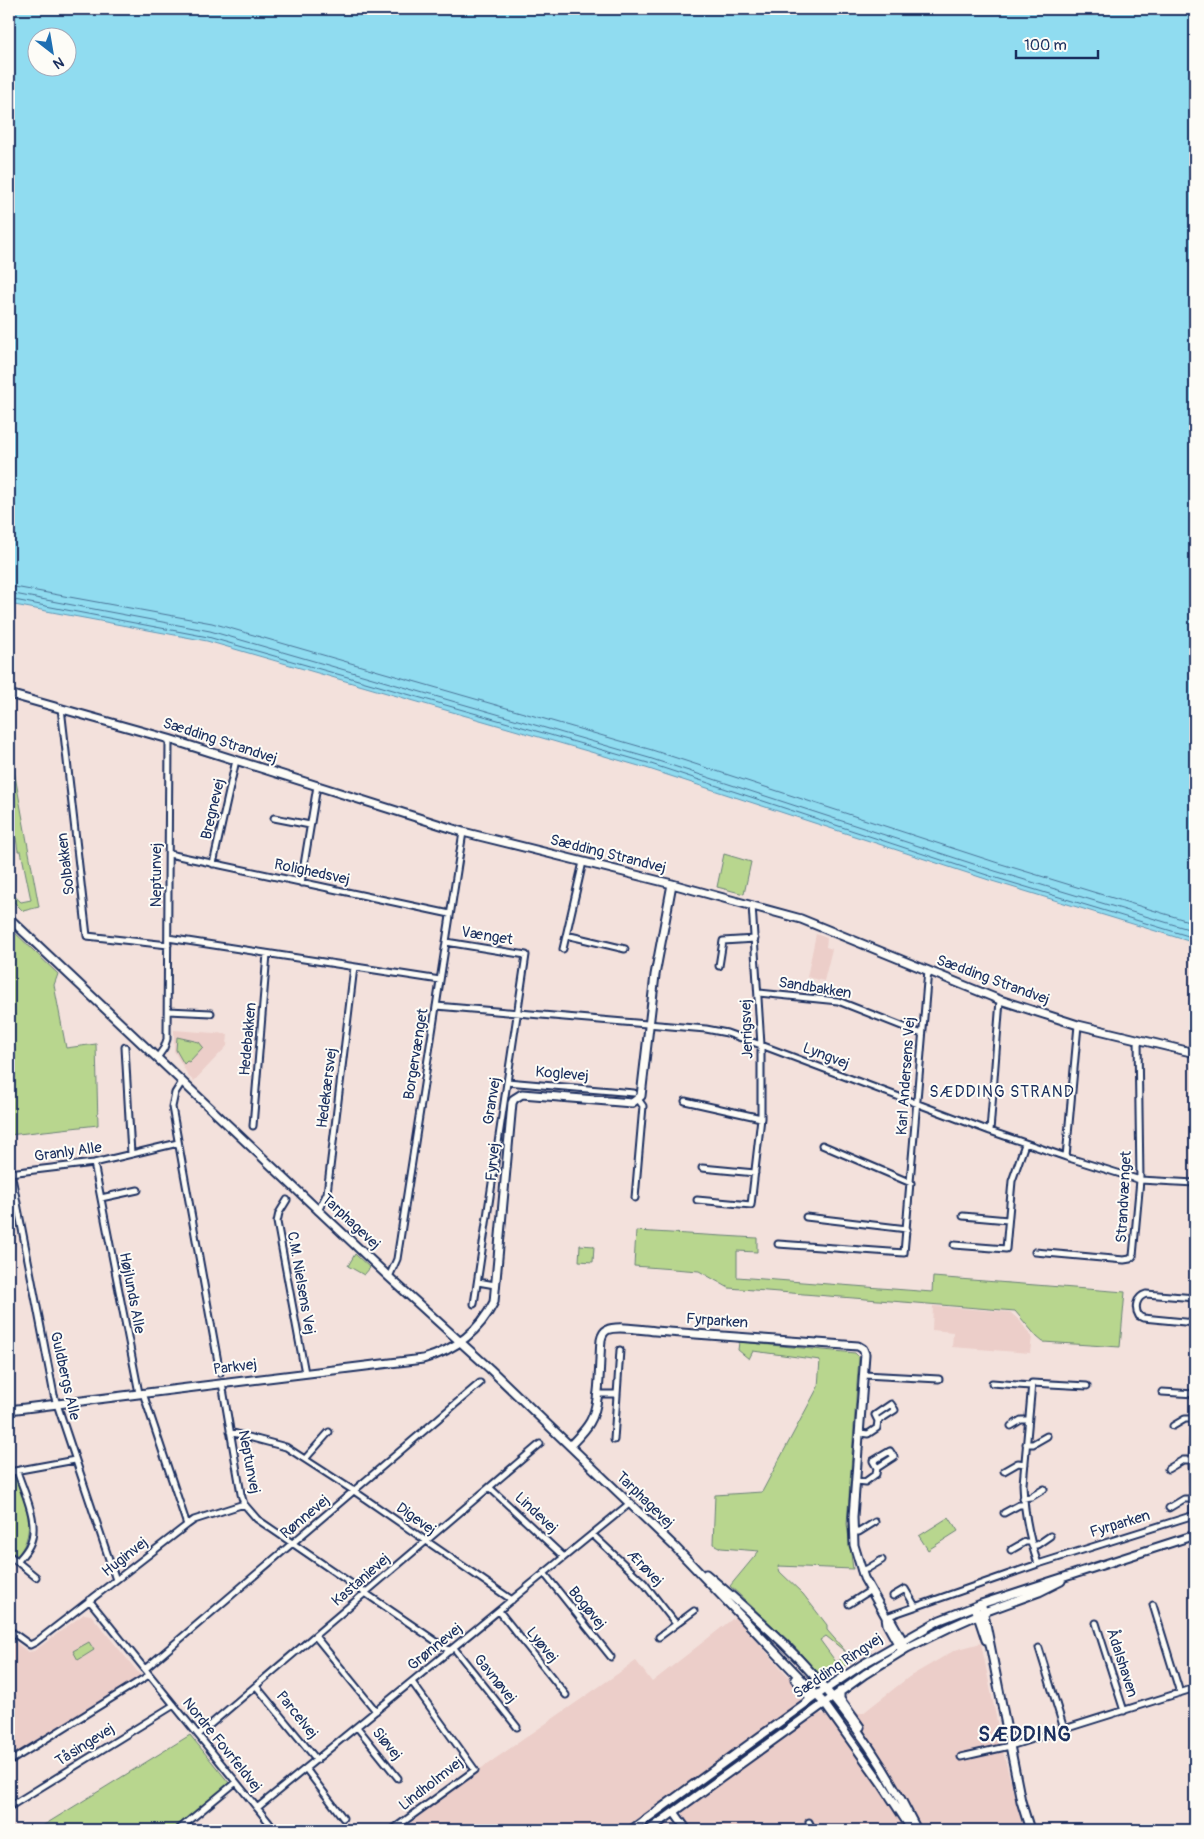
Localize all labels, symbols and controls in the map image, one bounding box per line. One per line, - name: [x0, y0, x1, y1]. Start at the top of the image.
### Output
- north arrow: [28, 28, 78, 78]
- scale bar: [1016, 28, 1099, 60]
- text: 100 m: [1024, 36, 1067, 55]
- text: N: [50, 53, 67, 72]
- street label: Sædding Strandvej: [160, 714, 280, 768]
- street label: Bregnevej: [197, 777, 229, 841]
- street label: Sædding Strandvej: [548, 830, 668, 878]
- street label: Solbakken: [53, 832, 79, 896]
- street label: Neptunvej: [147, 843, 166, 907]
- street label: Rolighedsvej: [272, 855, 352, 889]
- street label: Vænget: [460, 923, 515, 950]
- street label: Sædding Strandvej: [934, 951, 1052, 1009]
- street label: Sandbakken: [777, 973, 853, 1003]
- street label: Jerrigsvej: [736, 999, 758, 1059]
- street label: Hedebakken: [235, 1001, 261, 1077]
- street label: Borgervænget: [399, 1006, 433, 1101]
- street label: Karl Andersens Vej: [892, 1016, 920, 1136]
- street label: Lyngvej: [800, 1038, 852, 1074]
- street label: Hedekærsvej: [313, 1047, 341, 1129]
- street label: Koglevej: [535, 1062, 589, 1086]
- street label: Granvej: [479, 1076, 505, 1126]
- district label: SÆDDING STRAND: [929, 1082, 1075, 1102]
- street label: Granly Alle: [33, 1138, 103, 1166]
- street label: Fyrvej: [482, 1142, 504, 1182]
- street label: Strandvænget: [1112, 1149, 1136, 1244]
- street label: Tarphagevej: [318, 1190, 384, 1254]
- street label: C.M. Nielsens Vej: [283, 1230, 319, 1336]
- street label: Højlunds Alle: [115, 1251, 149, 1336]
- street label: Fyrparken: [685, 1309, 749, 1333]
- street label: Guldbergs Alle: [46, 1330, 85, 1423]
- street label: Parkvej: [212, 1355, 258, 1379]
- street label: Neptunvej: [234, 1429, 264, 1495]
- street label: Tarphagevej: [612, 1468, 678, 1532]
- street label: Lindevej: [511, 1488, 561, 1538]
- street label: Rønnevej: [276, 1491, 334, 1543]
- street label: Digevej: [392, 1498, 440, 1540]
- street label: Fyrparken: [1088, 1506, 1152, 1542]
- street label: Huginvej: [98, 1533, 152, 1581]
- street label: Ærøvej: [623, 1546, 667, 1590]
- street label: Kastanievej: [328, 1549, 394, 1611]
- street label: Bogøvej: [564, 1583, 610, 1633]
- street label: Grønnevej: [404, 1619, 466, 1675]
- street label: Lyøvej: [522, 1623, 562, 1667]
- street label: Ådalshaven: [1102, 1626, 1143, 1700]
- street label: Sædding Ringvej: [790, 1629, 886, 1703]
- street label: Gavnøvej: [469, 1651, 521, 1707]
- street label: Parcelvej: [272, 1687, 322, 1743]
- street label: Nordre Fovrfeldvej: [178, 1694, 266, 1796]
- street label: Tåsingevej: [52, 1719, 118, 1771]
- district label: SÆDDING: [978, 1722, 1072, 1747]
- street label: Siøvej: [368, 1724, 406, 1764]
- street label: Lindholmvej: [395, 1753, 467, 1815]

